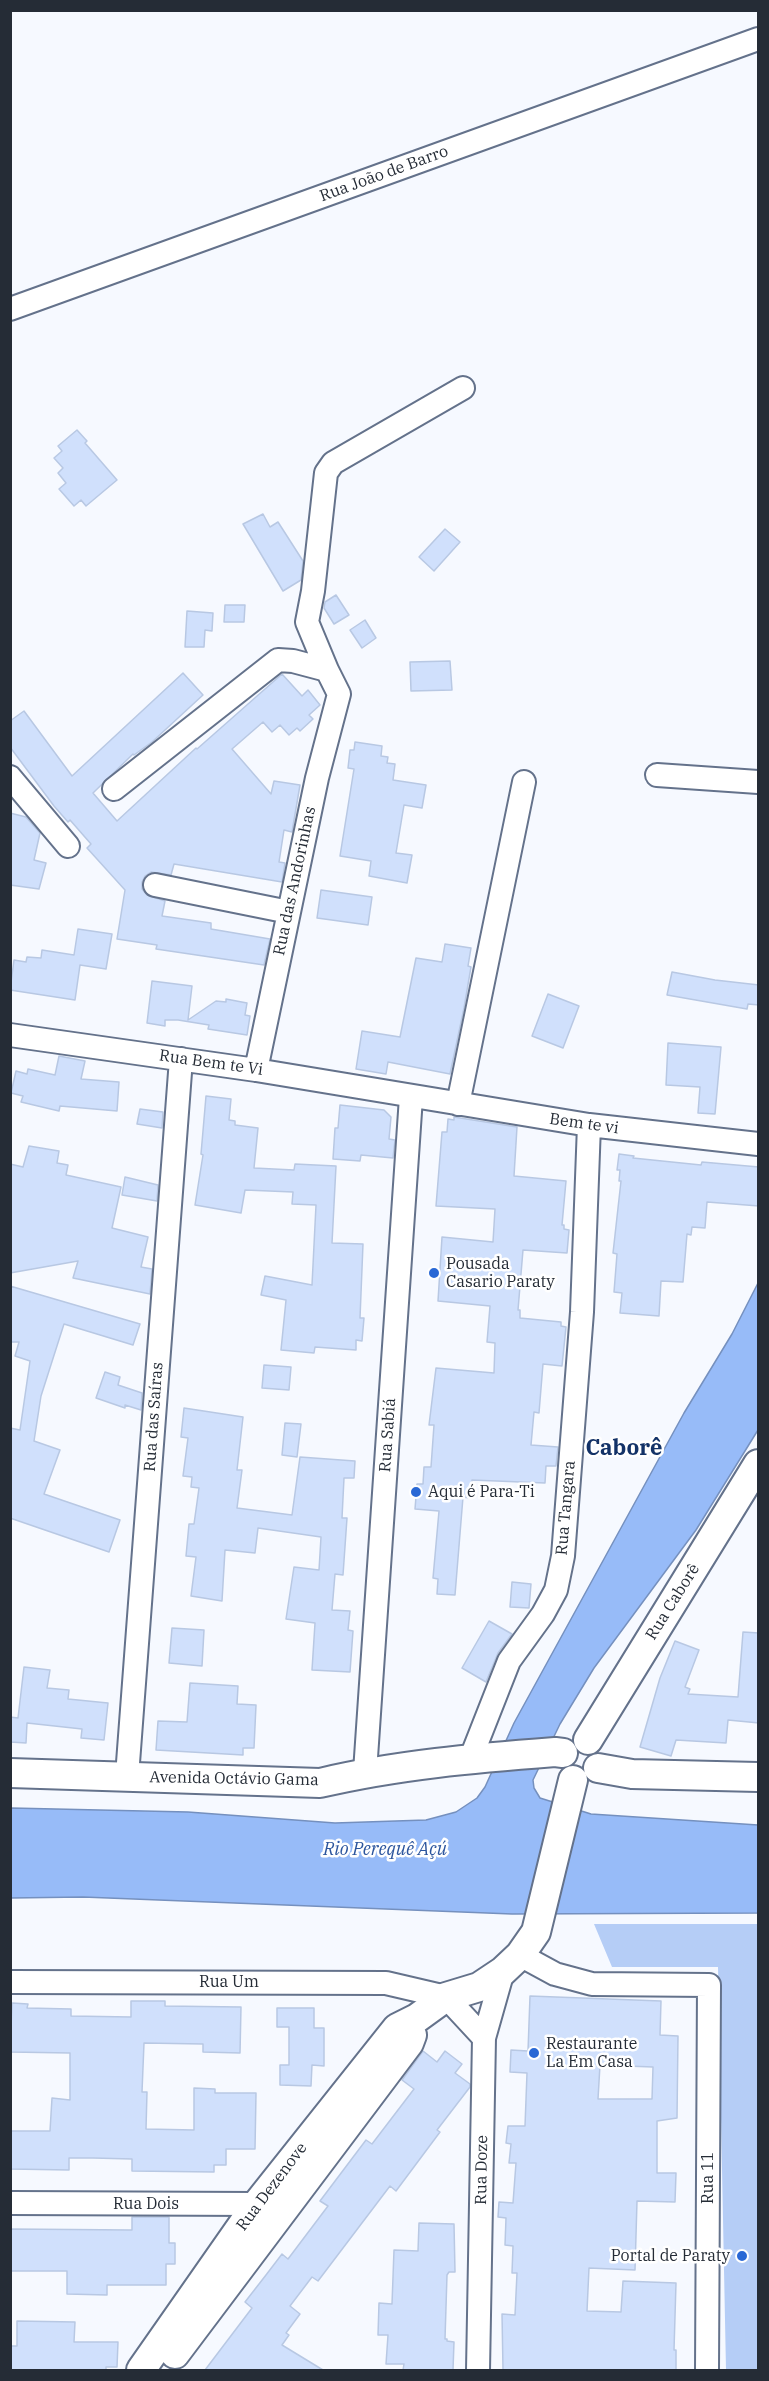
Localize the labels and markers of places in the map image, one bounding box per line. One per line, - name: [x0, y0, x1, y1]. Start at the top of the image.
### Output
- place label: Pousada Casario Paraty: [446, 1254, 555, 1292]
- marker: Pousada Casario Paraty: [427, 1266, 441, 1280]
- place label: Aqui é Para-Ti: [428, 1482, 535, 1502]
- marker: Aqui é Para-Ti: [409, 1485, 423, 1499]
- place label: Restaurante La Em Casa: [546, 2034, 637, 2072]
- marker: Restaurante La Em Casa: [527, 2046, 541, 2060]
- place label: Portal de Paraty: [611, 2246, 730, 2266]
- marker: Portal de Paraty: [735, 2249, 749, 2263]

